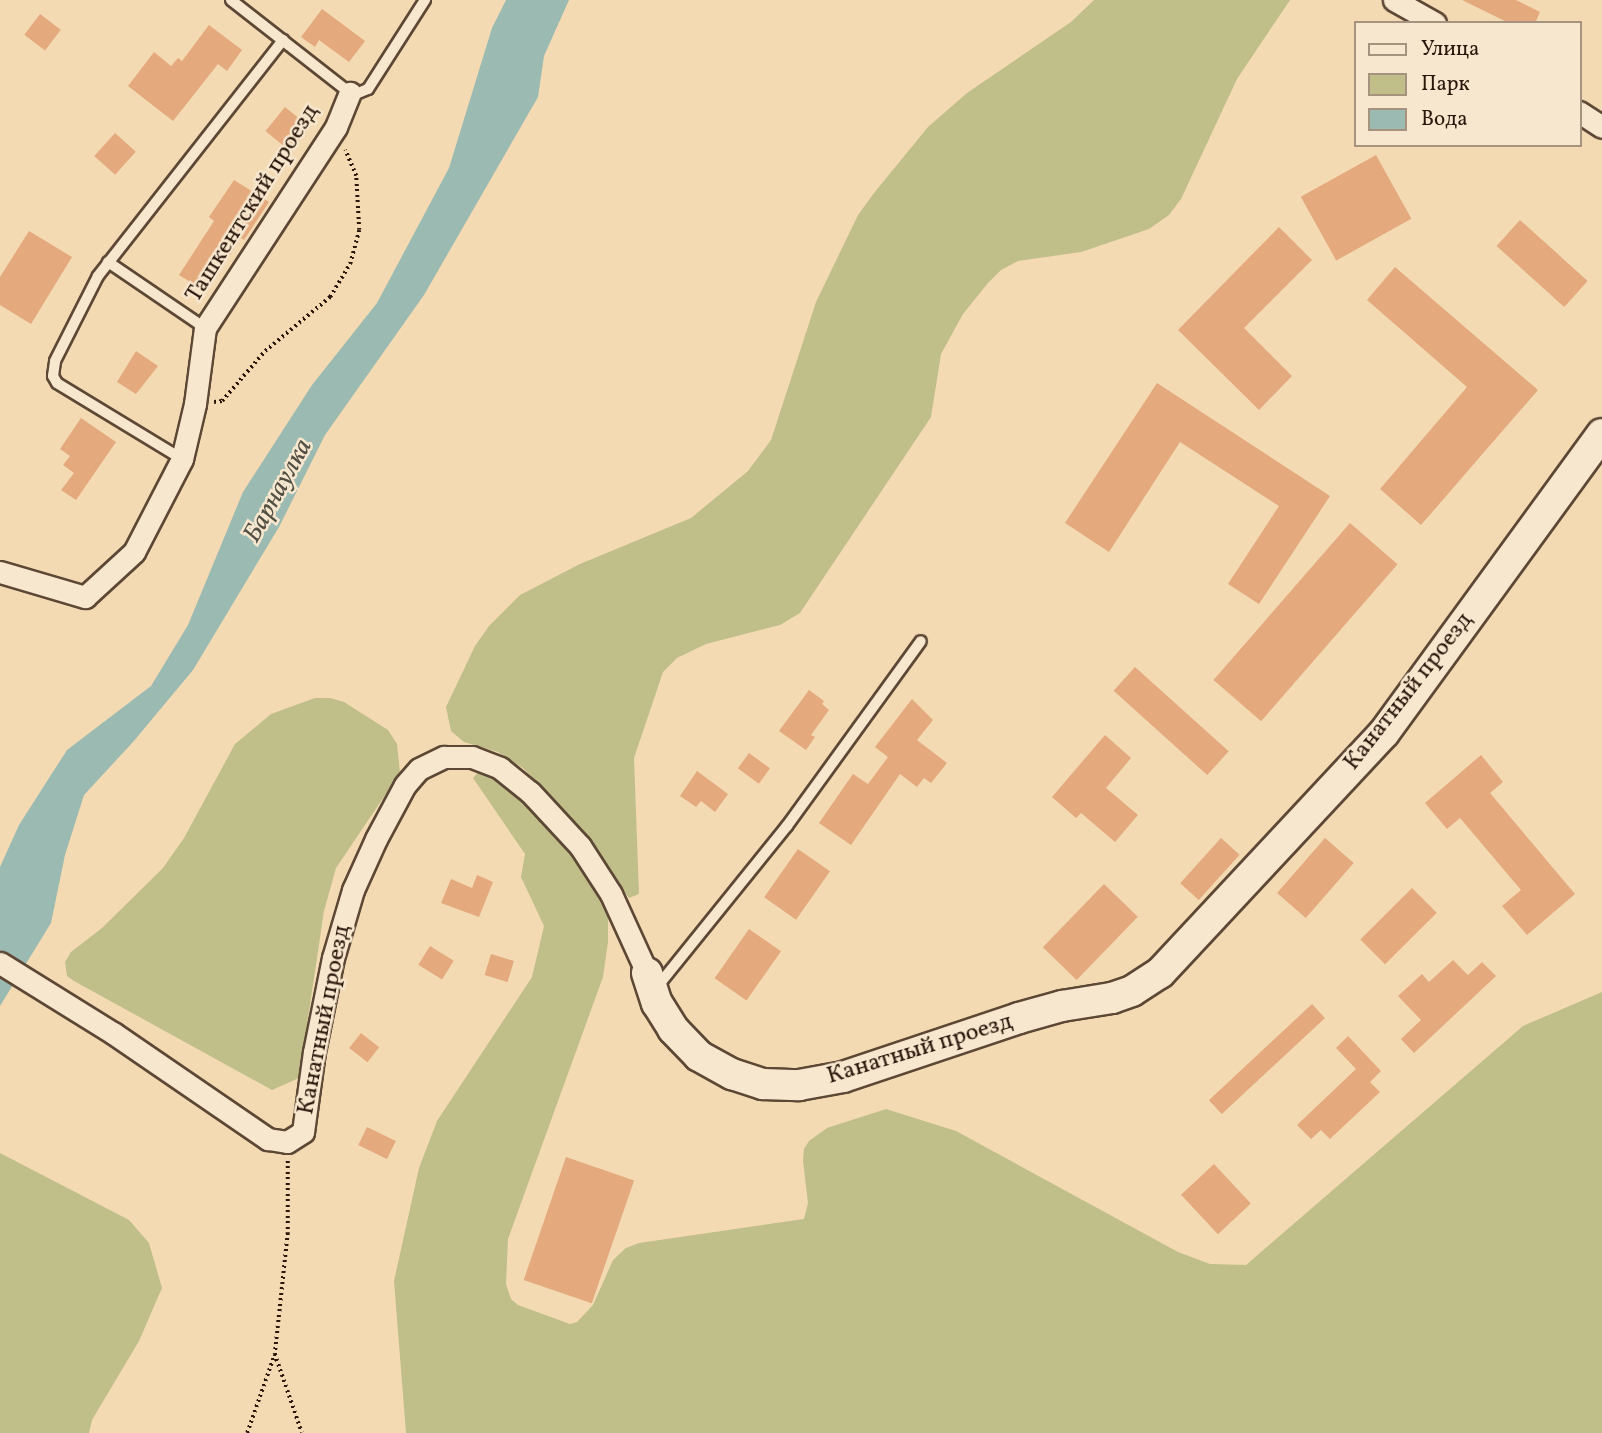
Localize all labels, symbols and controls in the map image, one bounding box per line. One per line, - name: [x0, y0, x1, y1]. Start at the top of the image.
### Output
- legend: [1354, 21, 1581, 147]
- text: Улица: [1421, 35, 1479, 64]
- text: Парк: [1421, 70, 1470, 99]
- street label: Ташкентский проезд: [180, 100, 326, 308]
- text: Вода: [1421, 105, 1468, 134]
- water label: Барнаулка: [238, 434, 320, 548]
- street label: Канатный проезд: [1338, 607, 1480, 777]
- street label: Канатный проезд: [292, 923, 358, 1117]
- street label: Канатный проезд: [824, 1008, 1016, 1092]

